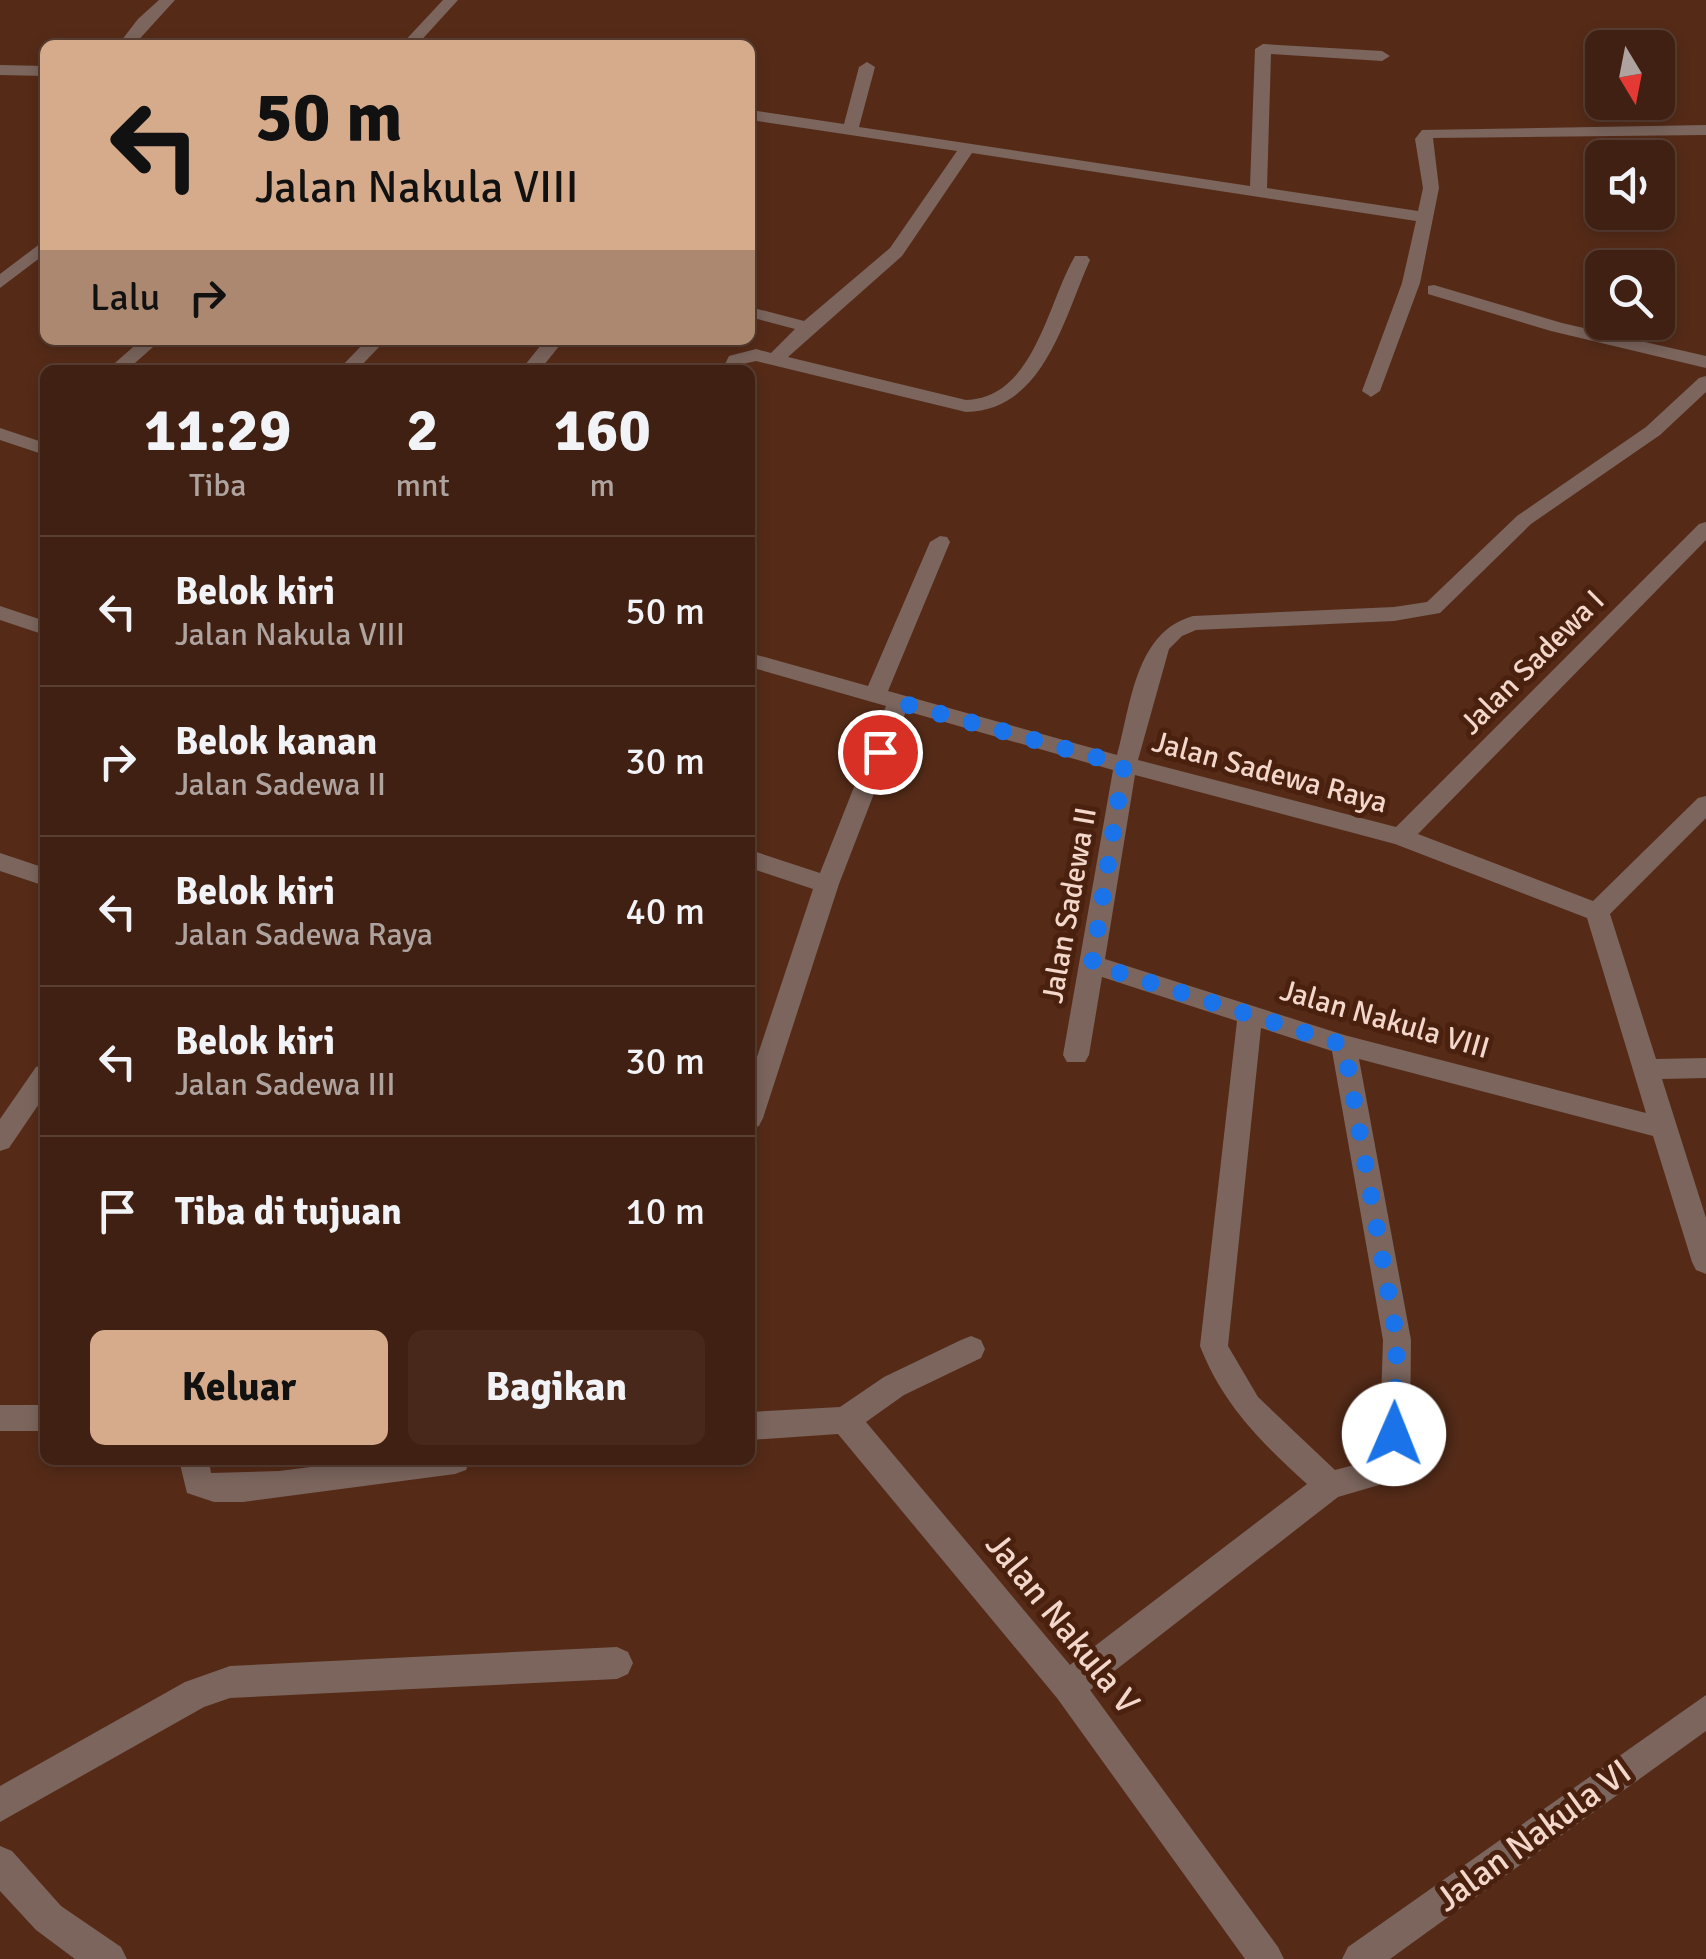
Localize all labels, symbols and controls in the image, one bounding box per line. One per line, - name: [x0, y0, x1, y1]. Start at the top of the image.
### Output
- north arrow: [1585, 30, 1675, 120]
- map controls: [1585, 30, 1675, 340]
- text: 50 m: [255, 74, 403, 160]
- icon: left: [90, 80, 220, 210]
- button: sound: [1585, 140, 1675, 230]
- text: Jalan Nakula VIII: [255, 160, 579, 215]
- button: search: [1585, 250, 1675, 340]
- icon: right: [180, 270, 235, 325]
- text: Lalu: [90, 274, 160, 321]
- text: 11:29: [144, 394, 291, 468]
- text: 2: [406, 394, 439, 468]
- text: 160: [554, 394, 651, 468]
- text: Tiba: [189, 466, 246, 505]
- text: mnt: [395, 466, 450, 505]
- text: m: [590, 466, 615, 505]
- text: Belok kiri: [175, 568, 335, 615]
- street label: Jalan Sadewa I: [1452, 582, 1612, 742]
- icon: left: [90, 584, 145, 639]
- text: 50 m: [625, 588, 705, 635]
- text: Jalan Nakula VIII: [175, 615, 405, 654]
- pin: [838, 710, 923, 795]
- text: Belok kanan: [175, 718, 377, 765]
- street label: Jalan Sadewa Raya: [1148, 723, 1391, 822]
- icon: arrive: [853, 725, 908, 780]
- icon: right: [90, 734, 145, 789]
- text: 30 m: [625, 738, 705, 785]
- text: Jalan Sadewa II: [175, 765, 386, 804]
- street label: Jalan Sadewa II: [1034, 804, 1105, 1006]
- text: Belok kiri: [175, 868, 335, 915]
- icon: left: [90, 884, 145, 939]
- text: 40 m: [625, 888, 705, 935]
- text: Jalan Sadewa Raya: [175, 915, 433, 954]
- street label: Jalan Nakula VIII: [1276, 972, 1494, 1067]
- text: Belok kiri: [175, 1018, 335, 1065]
- icon: left: [90, 1034, 145, 1089]
- text: 30 m: [625, 1038, 705, 1085]
- text: Jalan Sadewa III: [175, 1065, 396, 1104]
- icon: arrive: [90, 1184, 145, 1239]
- text: Tiba di tujuan: [175, 1188, 402, 1235]
- text: 10 m: [625, 1188, 705, 1235]
- button: Keluar: [90, 1330, 388, 1445]
- button: Bagikan: [408, 1330, 705, 1445]
- position arrow: [1342, 1382, 1446, 1486]
- street label: Jalan Nakula V: [976, 1524, 1149, 1723]
- street label: Jalan Nakula VI: [1427, 1750, 1639, 1921]

